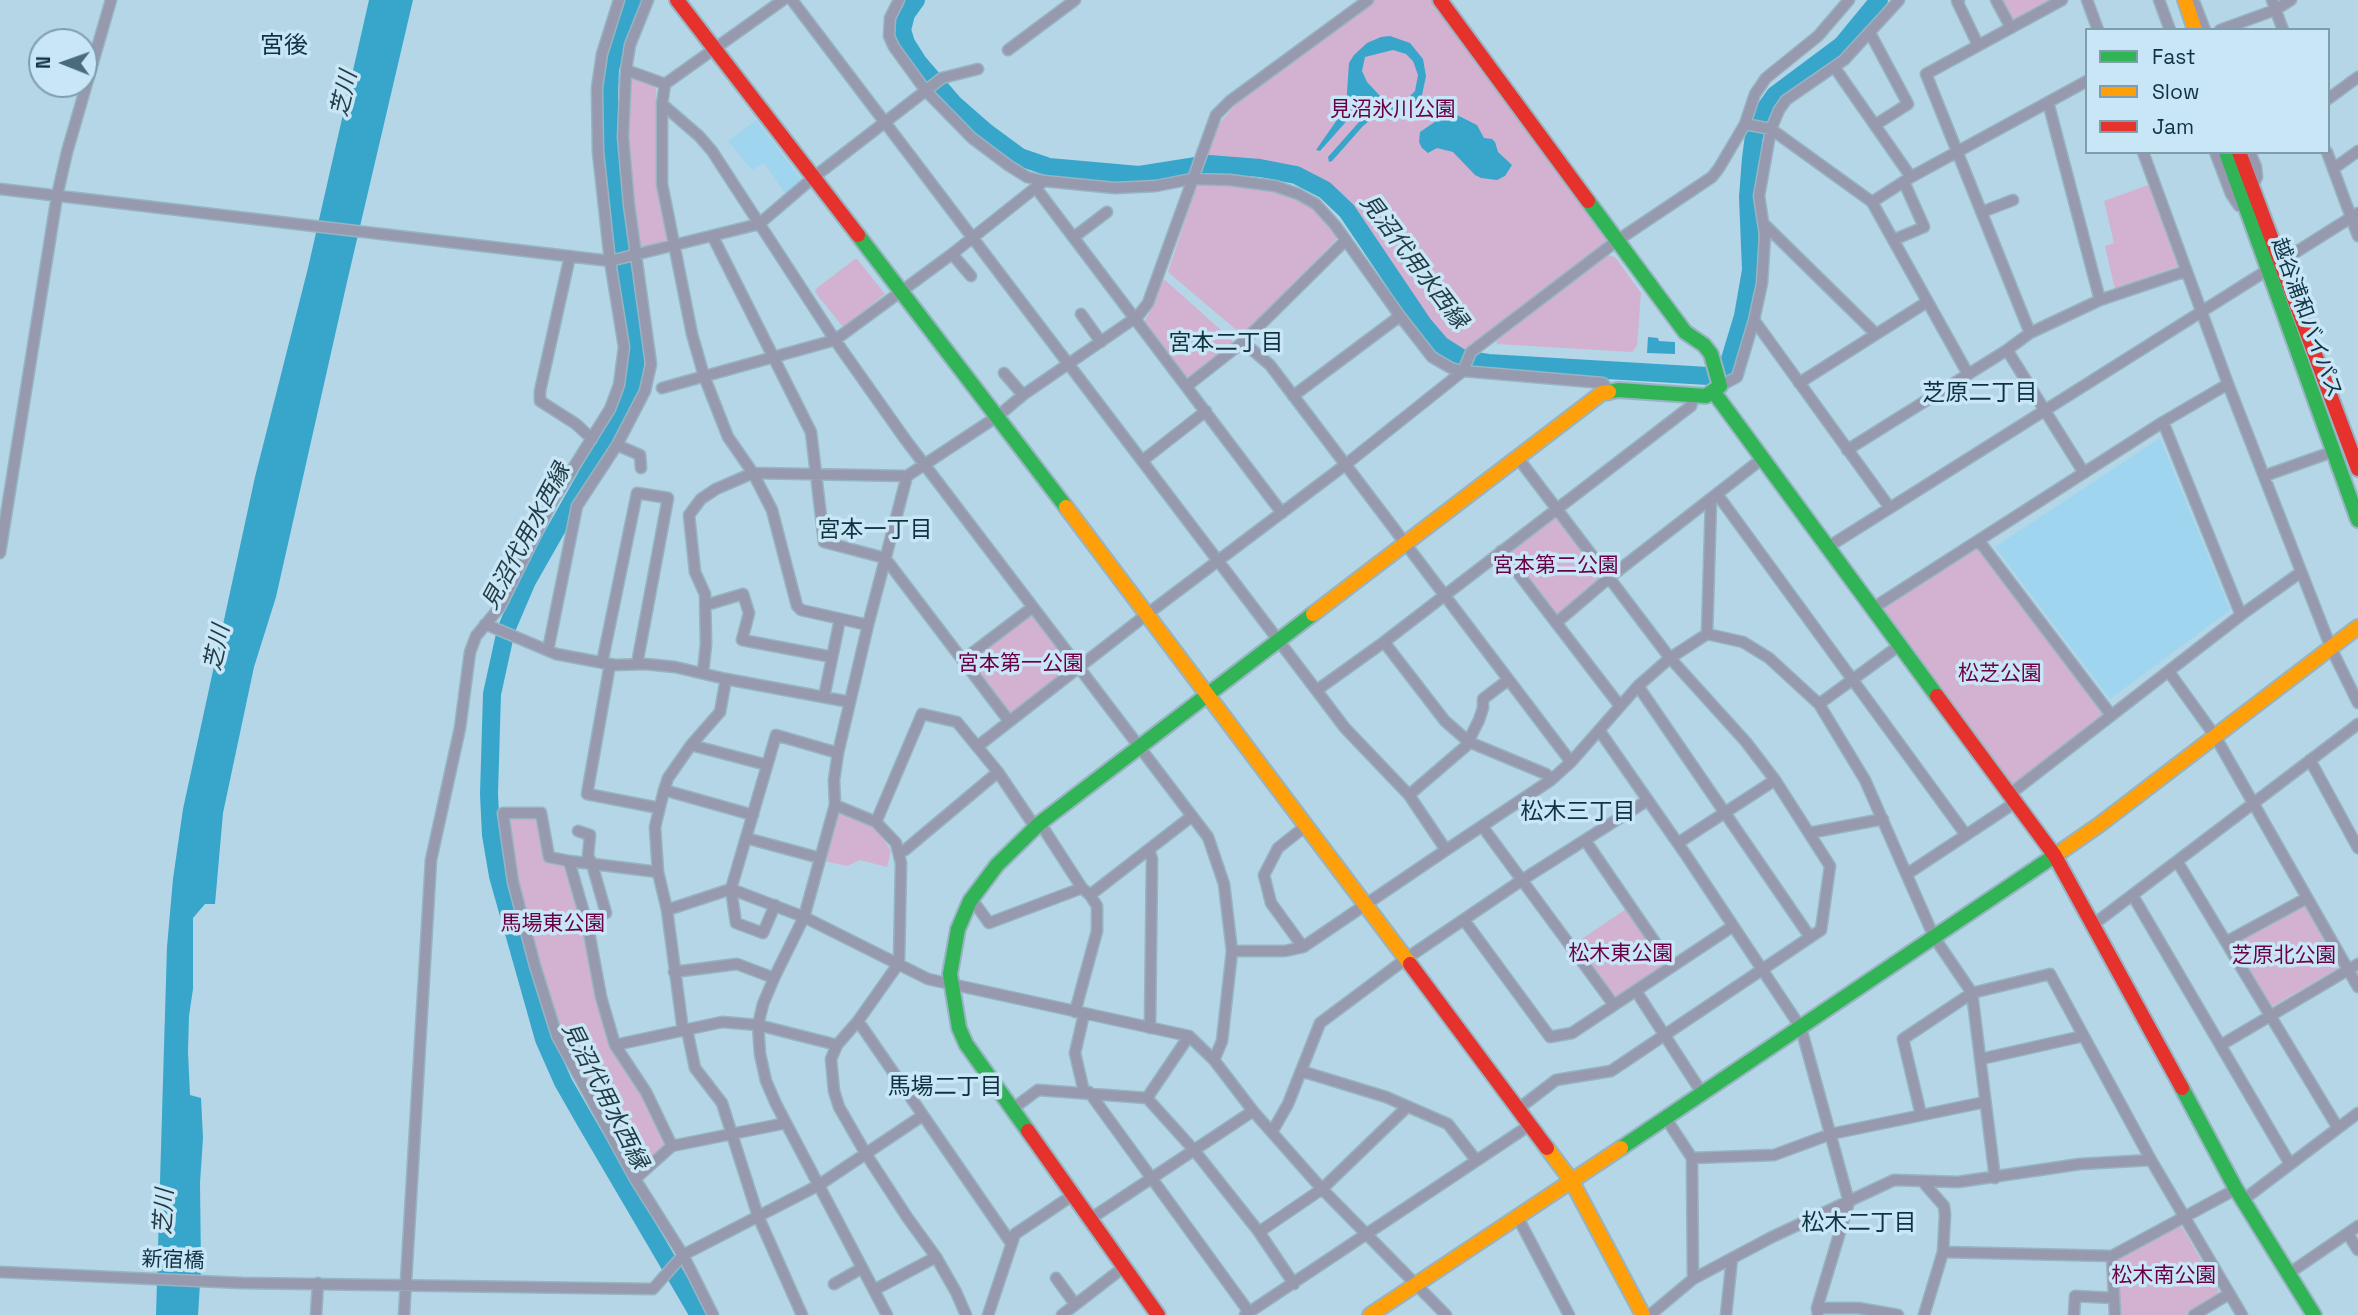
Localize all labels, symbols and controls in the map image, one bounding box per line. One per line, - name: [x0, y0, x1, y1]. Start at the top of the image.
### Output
- north arrow: [28, 28, 98, 98]
- legend: [2085, 28, 2330, 154]
- district label: 宮後: [260, 32, 308, 60]
- text: Fast: [2152, 43, 2196, 70]
- text: N: [31, 56, 56, 69]
- water label: 芝川: [326, 68, 364, 120]
- text: Slow: [2152, 78, 2200, 105]
- park label: 見沼氷川公園: [1330, 97, 1456, 123]
- text: Jam: [2152, 113, 2194, 140]
- water label: 見沼代用水西縁: [1354, 189, 1472, 335]
- street label: 越谷浦和バイパス: [2265, 235, 2347, 401]
- district label: 宮本二丁目: [1169, 330, 1283, 358]
- district label: 芝原二丁目: [1923, 380, 2037, 408]
- water label: 見沼代用水西縁: [477, 459, 577, 615]
- district label: 宮本一丁目: [818, 517, 932, 545]
- park label: 宮本第二公園: [1493, 553, 1619, 579]
- water label: 芝川: [200, 623, 236, 673]
- park label: 宮本第一公園: [958, 651, 1084, 677]
- park label: 松芝公園: [1958, 661, 2042, 687]
- district label: 松木三丁目: [1521, 799, 1635, 827]
- park label: 馬場東公園: [501, 911, 605, 937]
- park label: 松木東公園: [1569, 941, 1673, 967]
- park label: 芝原北公園: [2232, 943, 2336, 969]
- water label: 見沼代用水西縁: [555, 1018, 653, 1174]
- district label: 馬場二丁目: [888, 1074, 1002, 1102]
- water label: 芝川: [150, 1188, 180, 1236]
- district label: 松木二丁目: [1802, 1210, 1916, 1238]
- street label: 新宿橋: [141, 1247, 205, 1275]
- park label: 松木南公園: [2112, 1263, 2216, 1289]

